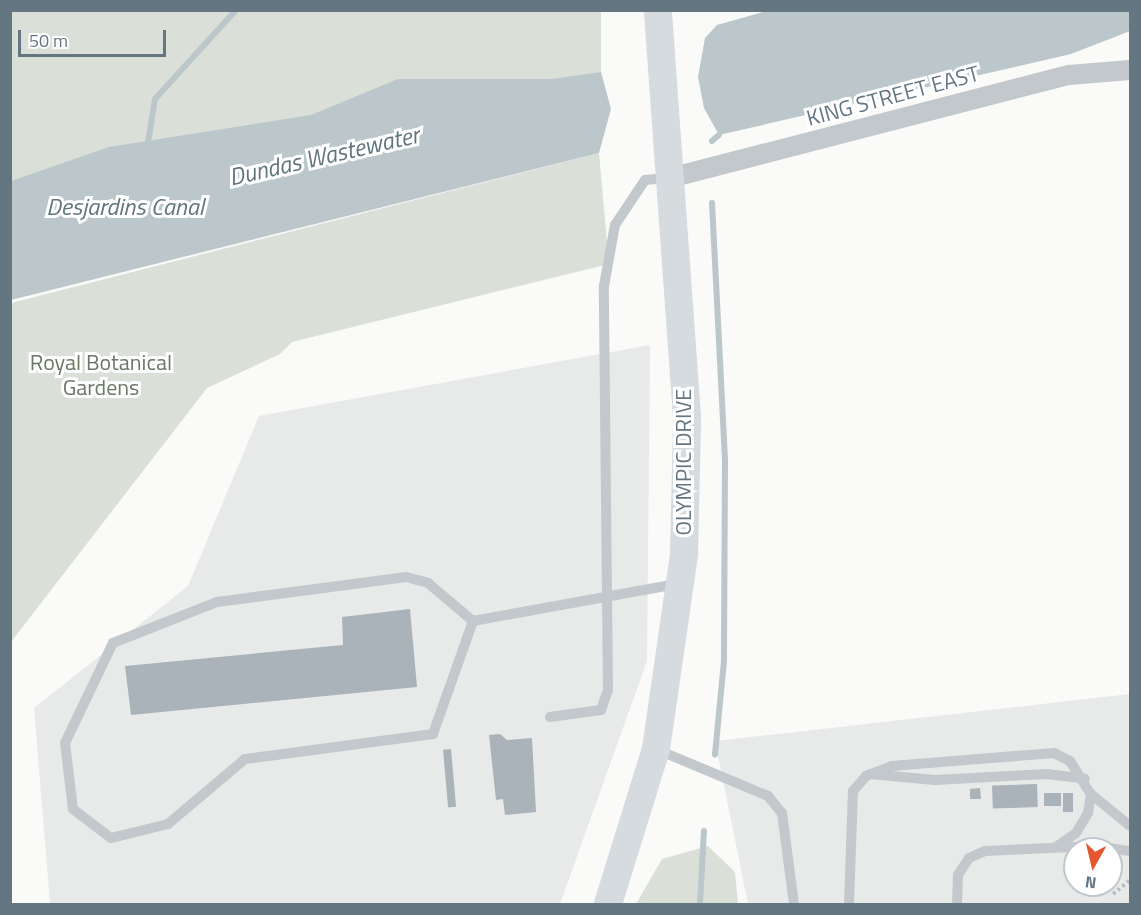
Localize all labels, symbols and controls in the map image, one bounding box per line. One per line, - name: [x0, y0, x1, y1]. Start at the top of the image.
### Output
- scale bar: [21, 18, 170, 56]
- text: 50 m: [29, 27, 68, 54]
- street label: KING STREET EAST: [804, 60, 982, 132]
- water label: Dundas Wastewater: [226, 120, 422, 192]
- water label: Desjardins Canal: [46, 193, 204, 221]
- park label: Royal Botanical Gardens: [30, 349, 172, 400]
- street label: OLYMPIC DRIVE: [671, 389, 697, 535]
- north arrow: [1063, 837, 1123, 897]
- text: N: [1084, 870, 1098, 895]

